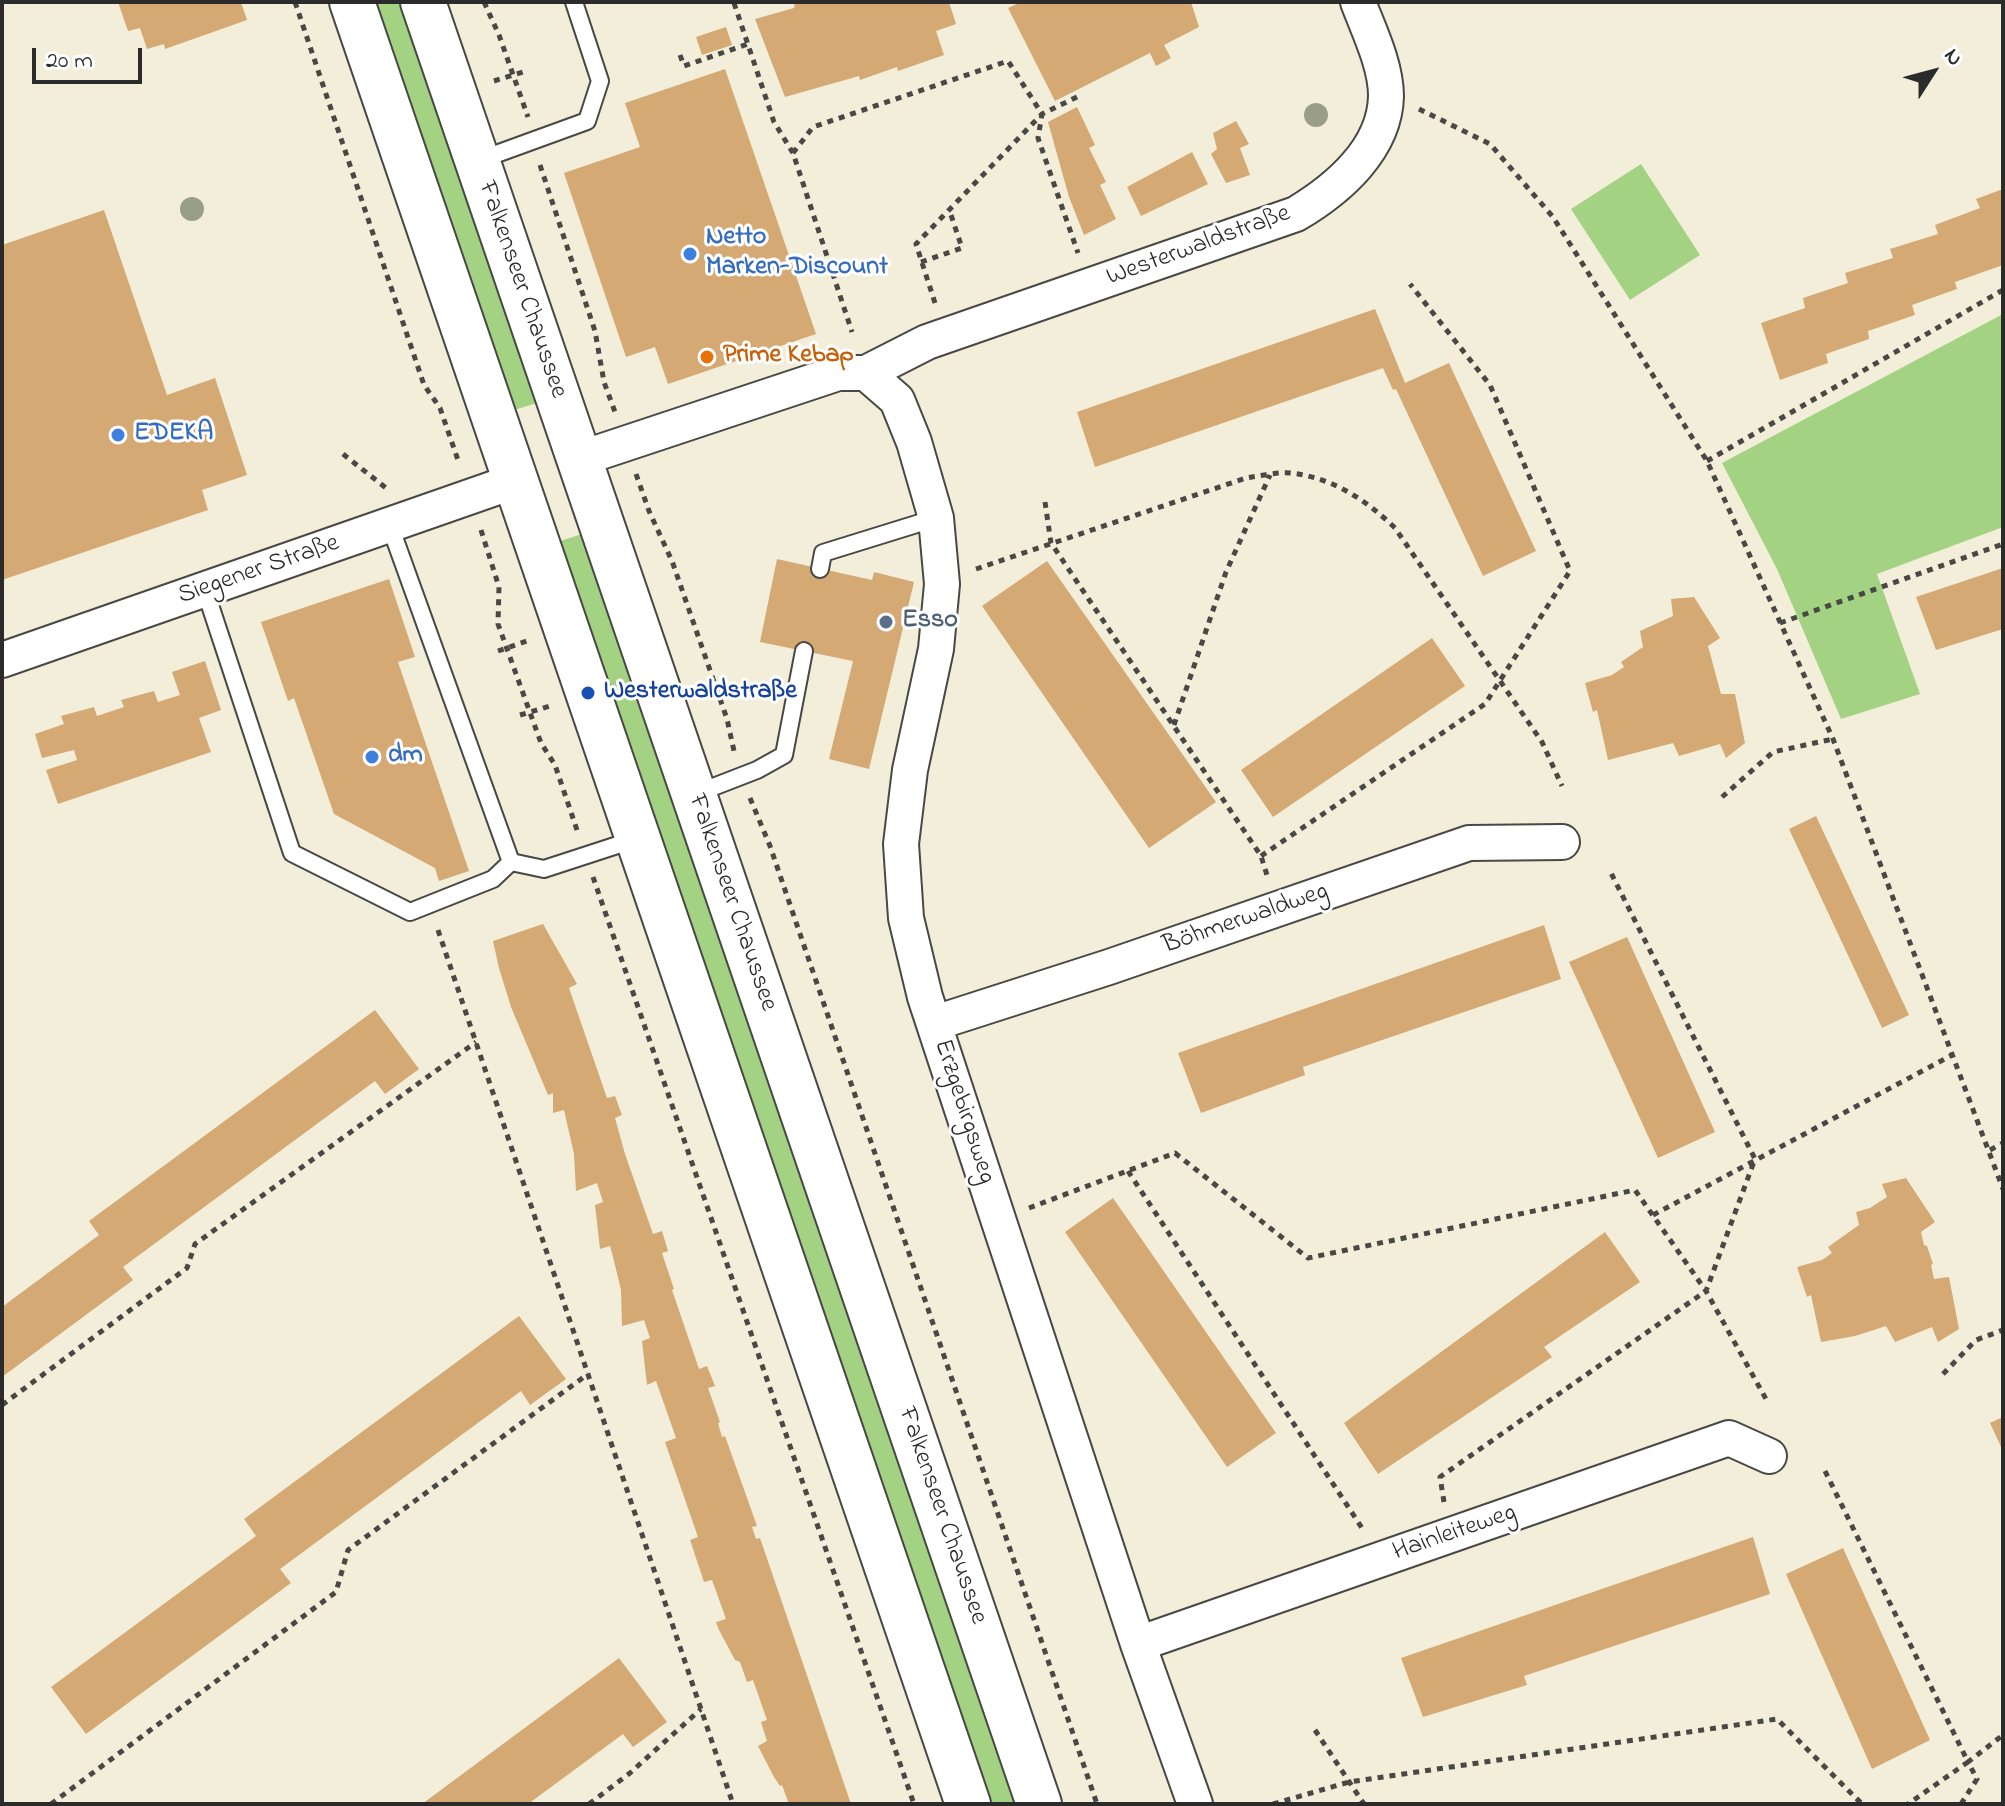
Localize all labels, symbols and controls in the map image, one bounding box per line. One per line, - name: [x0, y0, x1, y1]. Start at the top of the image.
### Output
- scale bar: [36, 32, 146, 82]
- north arrow: [1893, 32, 1973, 112]
- text: N: [1935, 42, 1970, 73]
- text: 20 m: [46, 44, 93, 79]
- street label: Falkenseer Chaussee: [469, 177, 573, 403]
- street label: Westerwaldstraße: [1103, 199, 1295, 295]
- place label: Netto Marken-Discount: [706, 223, 888, 284]
- marker: Netto Marken-Discount: [681, 245, 699, 263]
- place label: Prime Kebap: [723, 341, 854, 373]
- marker: Prime Kebap: [698, 348, 716, 366]
- place label: EDEKA: [134, 419, 213, 451]
- marker: EDEKA: [109, 426, 127, 444]
- street label: Siegener Straße: [174, 529, 344, 613]
- place label: Esso: [902, 606, 958, 638]
- marker: Esso: [877, 613, 895, 631]
- place label: Westerwaldstraße: [604, 677, 797, 709]
- marker: Westerwaldstraße: [579, 684, 597, 702]
- place label: dm: [388, 741, 423, 773]
- marker: dm: [363, 748, 381, 766]
- street label: Falkenseer Chaussee: [679, 790, 783, 1016]
- street label: Böhmerwaldweg: [1159, 877, 1333, 963]
- street label: Erzgebirgsweg: [925, 1036, 1001, 1188]
- street label: Falkenseer Chaussee: [889, 1403, 993, 1629]
- street label: Hainleiteweg: [1389, 1498, 1521, 1570]

